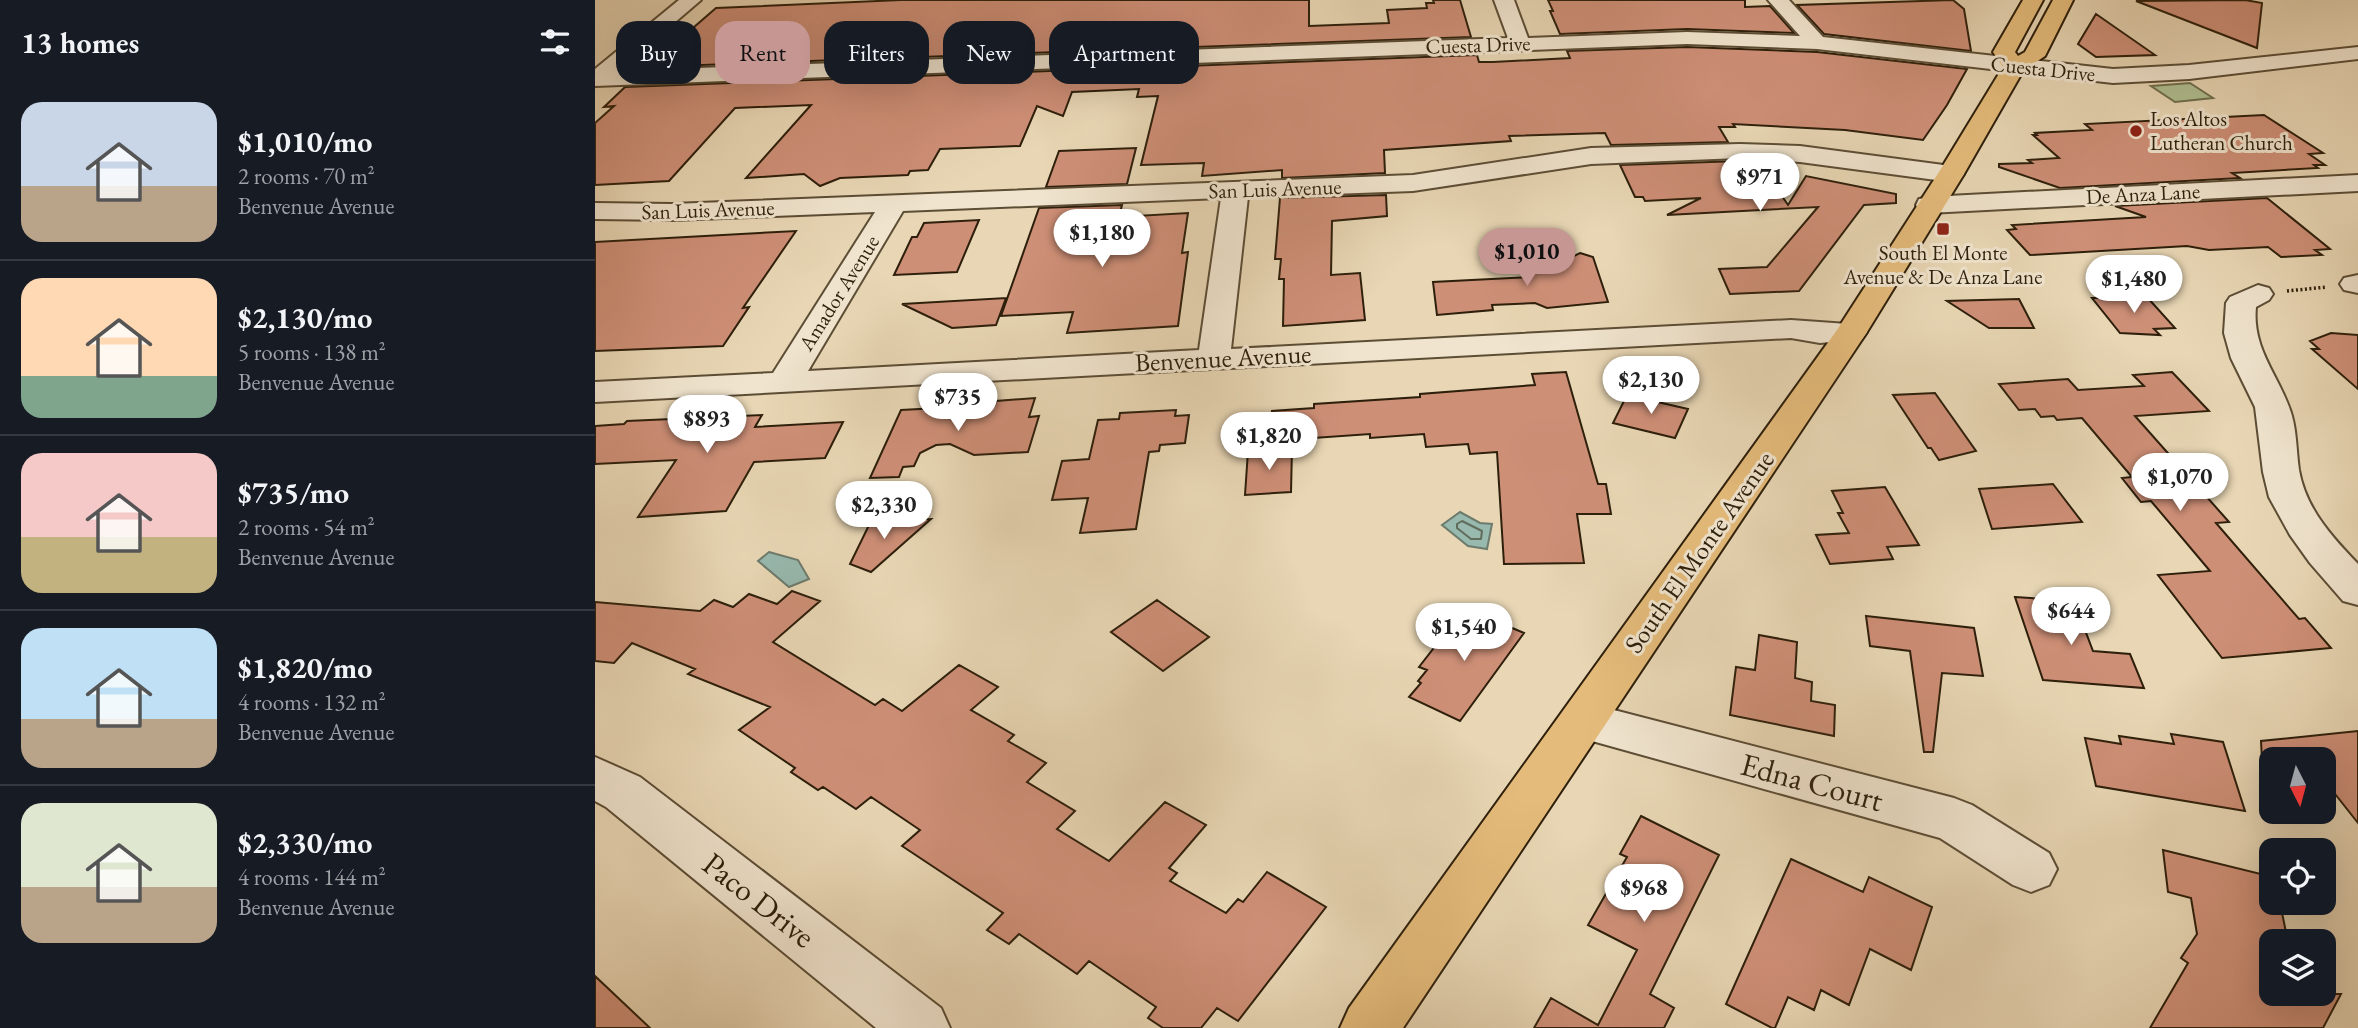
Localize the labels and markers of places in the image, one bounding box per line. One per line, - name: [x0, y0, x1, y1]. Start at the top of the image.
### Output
- place label: Los Altos Lutheran Church: [2150, 105, 2293, 156]
- marker: Los Altos Lutheran Church: [2128, 123, 2144, 139]
- pin: $971: [1719, 154, 1801, 213]
- pin: $1,180: [1045, 210, 1159, 269]
- marker: South El Monte Avenue & De Anza Lane: [1935, 221, 1951, 237]
- pin: $1,010: [1470, 229, 1584, 288]
- place label: South El Monte Avenue & De Anza Lane: [1843, 239, 2042, 290]
- pin: $1,480: [2077, 256, 2191, 315]
- pin: $2,130: [1594, 356, 1708, 416]
- pin: $735: [917, 374, 999, 433]
- pin: $893: [666, 396, 748, 455]
- pin: $1,820: [1212, 412, 1326, 472]
- pin: $1,070: [2123, 454, 2237, 513]
- pin: $2,330: [827, 482, 941, 541]
- pin: $644: [2030, 588, 2112, 647]
- pin: $1,540: [1407, 604, 1521, 663]
- pin: $968: [1603, 864, 1685, 924]

